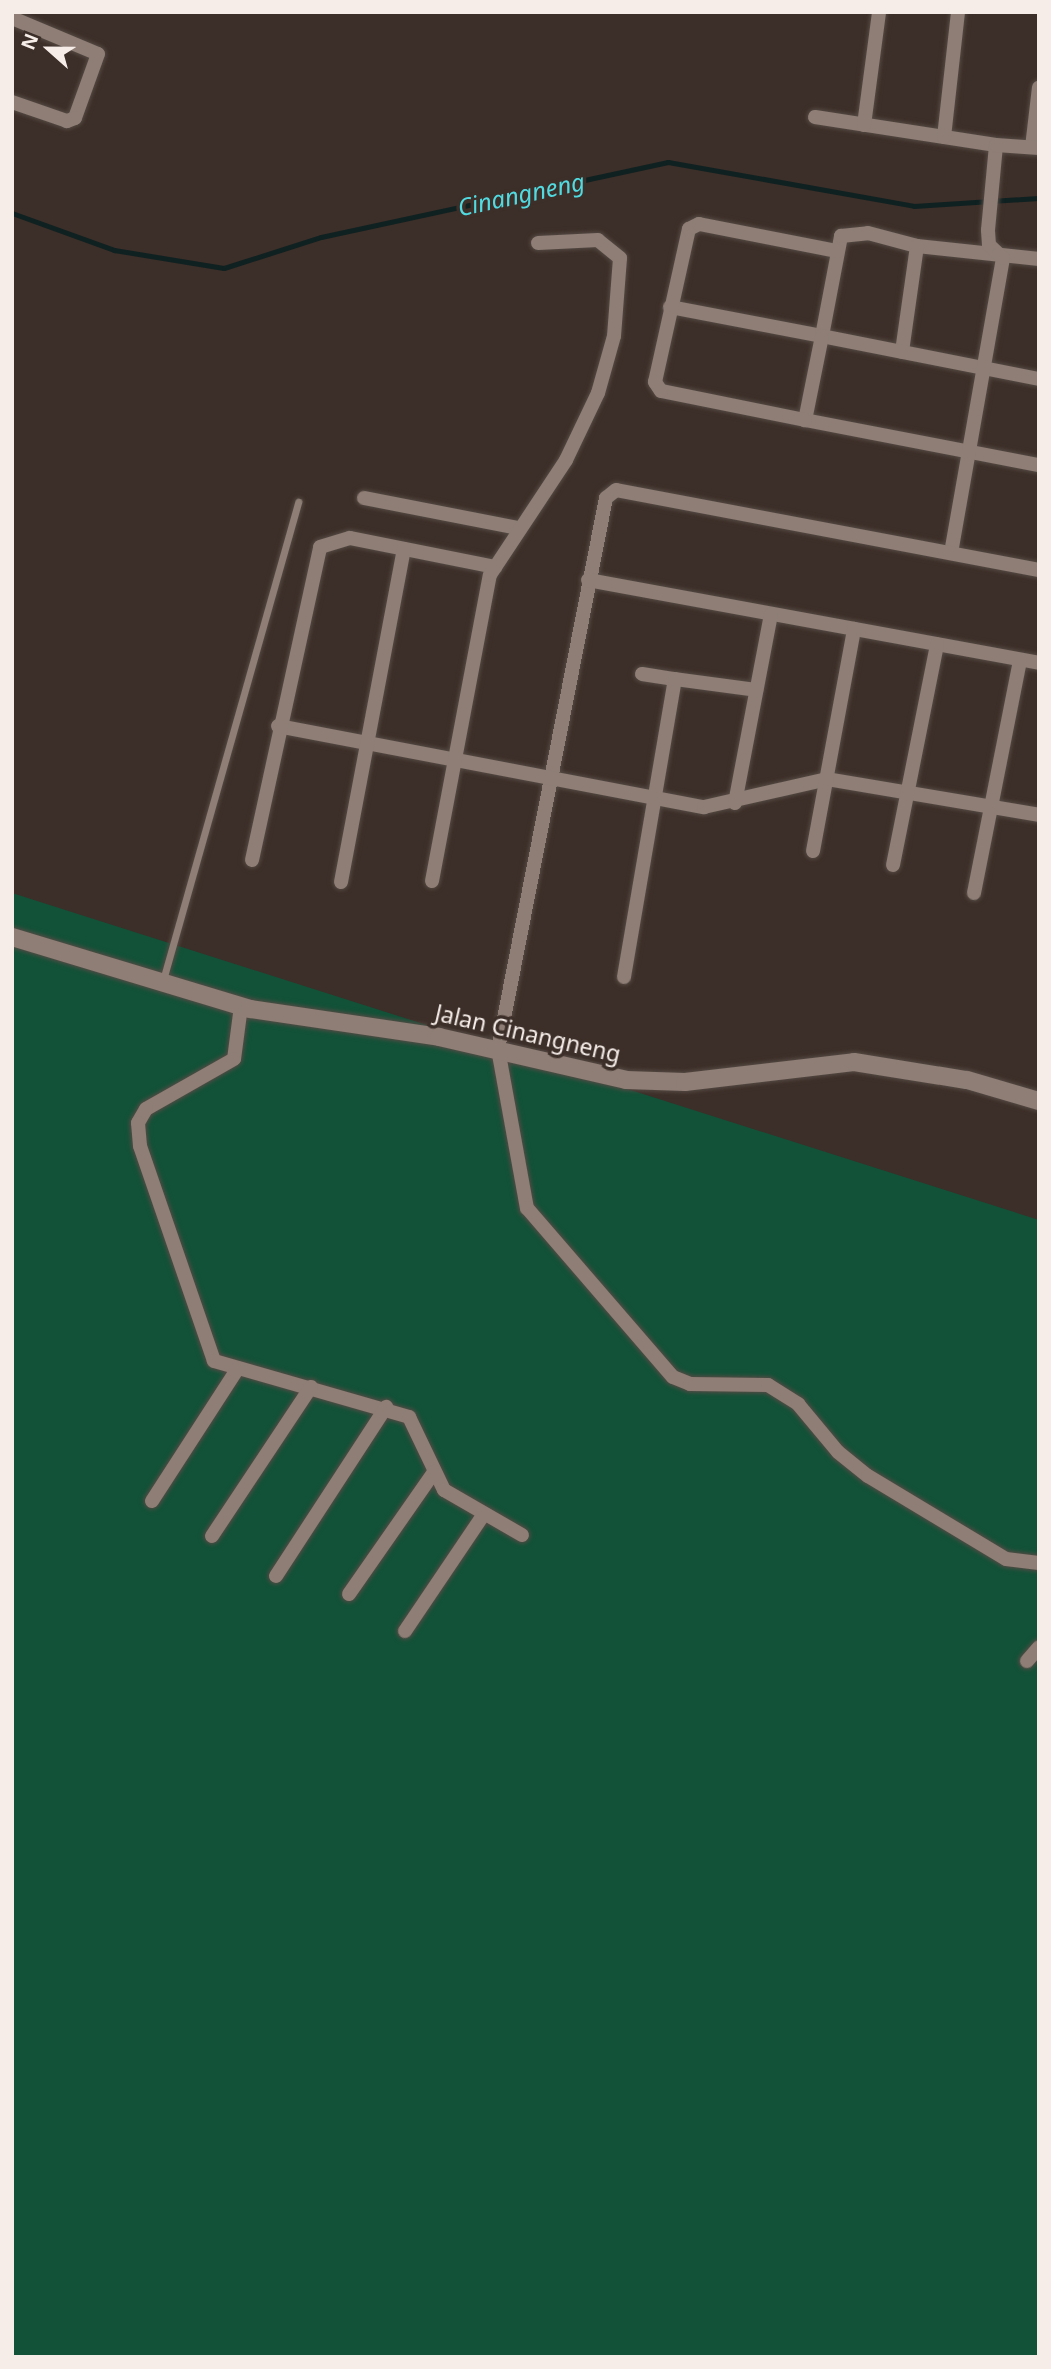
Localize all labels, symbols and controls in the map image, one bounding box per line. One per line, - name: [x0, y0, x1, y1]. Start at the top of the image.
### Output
- north arrow: [14, 14, 84, 84]
- text: N: [14, 30, 44, 53]
- water label: Cinangneng: [455, 166, 587, 222]
- street label: Jalan Cinangneng: [432, 998, 624, 1068]

